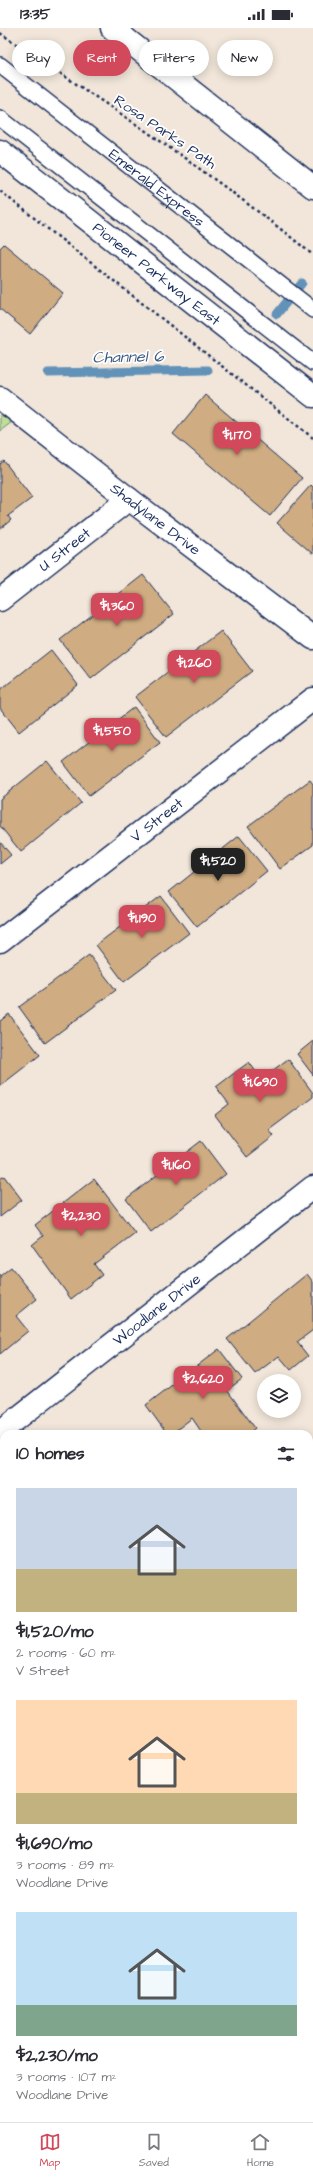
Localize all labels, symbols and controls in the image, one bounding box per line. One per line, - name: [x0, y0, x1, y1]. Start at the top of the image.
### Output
- text: 13:35: [20, 4, 50, 25]
- chip: Buy: [12, 40, 65, 76]
- chip: Rent: [73, 40, 131, 76]
- chip: Filters: [139, 40, 209, 76]
- chip: New: [217, 40, 273, 76]
- street label: Rosa Parks Path: [110, 90, 221, 174]
- street label: Emerald Express: [104, 143, 209, 232]
- street label: Pioneer Parkway East: [88, 217, 225, 330]
- water label: Channel 6: [92, 345, 165, 369]
- pin: $1,170: [204, 422, 270, 456]
- text: $1,170: [222, 426, 252, 444]
- street label: Shadylane Drive: [106, 478, 205, 560]
- street label: U Street: [34, 522, 95, 576]
- pin: $1,360: [84, 593, 150, 627]
- text: $1,360: [100, 597, 134, 615]
- pin: $1,260: [161, 650, 227, 684]
- text: $1,260: [176, 654, 212, 672]
- pin: $1,550: [79, 718, 145, 752]
- text: $1,550: [93, 722, 131, 740]
- street label: V Street: [126, 793, 187, 847]
- pin: $1,520: [185, 848, 251, 882]
- text: $1,520: [200, 852, 236, 870]
- pin: $1,190: [109, 905, 175, 939]
- text: $1,190: [128, 909, 156, 927]
- pin: $1,690: [227, 1069, 293, 1103]
- text: $1,690: [243, 1073, 277, 1091]
- pin: $1,160: [143, 1152, 209, 1186]
- text: $1,160: [161, 1156, 191, 1174]
- pin: $2,230: [48, 1203, 114, 1237]
- text: $2,230: [61, 1207, 101, 1225]
- street label: Woodlane Drive: [108, 1268, 205, 1350]
- pin: $2,620: [170, 1366, 236, 1400]
- text: $2,620: [183, 1370, 223, 1388]
- map controls: [257, 1374, 301, 1418]
- button: layers: [257, 1374, 301, 1418]
- text: 10 homes: [16, 1442, 85, 1466]
- icon: filters: [275, 1443, 297, 1465]
- icon: home: [121, 1514, 193, 1586]
- text: $1,520/mo: [16, 1620, 94, 1644]
- text: 2 rooms · 60 m²: [16, 1644, 116, 1662]
- text: V Street: [16, 1662, 69, 1680]
- icon: home: [121, 1726, 193, 1798]
- text: $1,690/mo: [16, 1832, 92, 1856]
- text: 3 rooms · 89 m²: [16, 1856, 115, 1874]
- text: Woodlane Drive: [16, 1874, 108, 1892]
- icon: home: [121, 1938, 193, 2010]
- text: $2,230/mo: [16, 2044, 98, 2068]
- text: 3 rooms · 107 m²: [16, 2068, 117, 2086]
- text: Woodlane Drive: [16, 2086, 108, 2104]
- tab: Map: [39, 2131, 61, 2170]
- tab: Saved: [139, 2131, 169, 2170]
- tab: Home: [247, 2131, 274, 2170]

